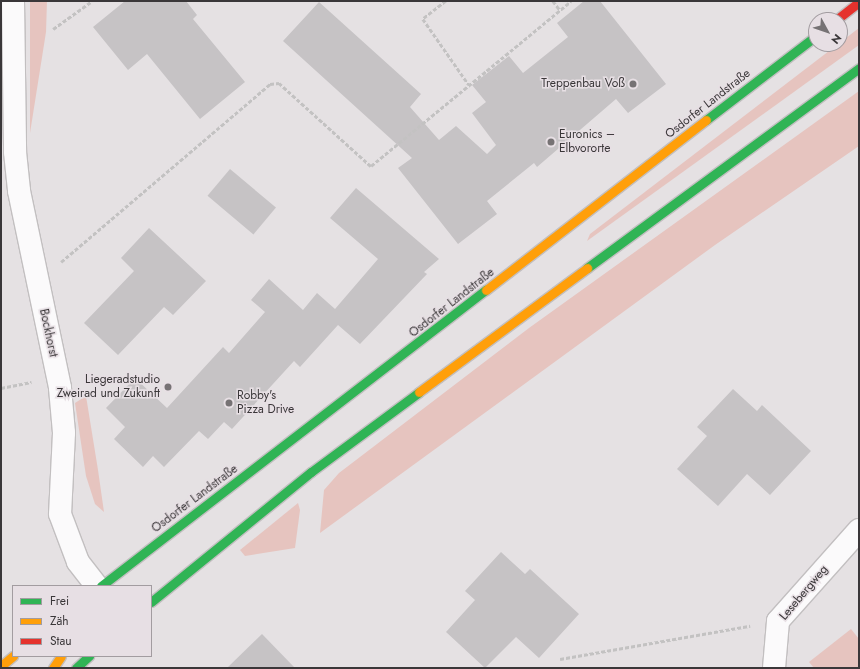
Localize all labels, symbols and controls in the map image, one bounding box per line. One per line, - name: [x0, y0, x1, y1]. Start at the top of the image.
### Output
- north arrow: [808, 12, 848, 52]
- text: N: [827, 31, 845, 48]
- street label: Osdorfer Landstraße: [663, 66, 753, 142]
- place label: Treppenbau Voß: [541, 77, 625, 91]
- marker: Treppenbau Voß: [628, 79, 638, 89]
- place label: Euronics – Elbvororte: [559, 128, 615, 156]
- marker: Euronics – Elbvororte: [546, 137, 556, 147]
- street label: Osdorfer Landstraße: [407, 265, 497, 341]
- street label: Bockhorst: [36, 308, 60, 358]
- place label: Liegeradstudio Zweirad und Zukunft: [57, 373, 160, 401]
- marker: Liegeradstudio Zweirad und Zukunft: [163, 382, 173, 392]
- place label: Robby's Pizza Drive: [237, 389, 294, 417]
- marker: Robby's Pizza Drive: [224, 398, 234, 408]
- street label: Osdorfer Landstraße: [149, 462, 241, 536]
- street label: Lesebergweg: [777, 563, 831, 623]
- legend: [12, 585, 152, 657]
- text: Frei: [50, 592, 69, 610]
- text: Zäh: [50, 612, 69, 630]
- text: Stau: [50, 632, 72, 650]

